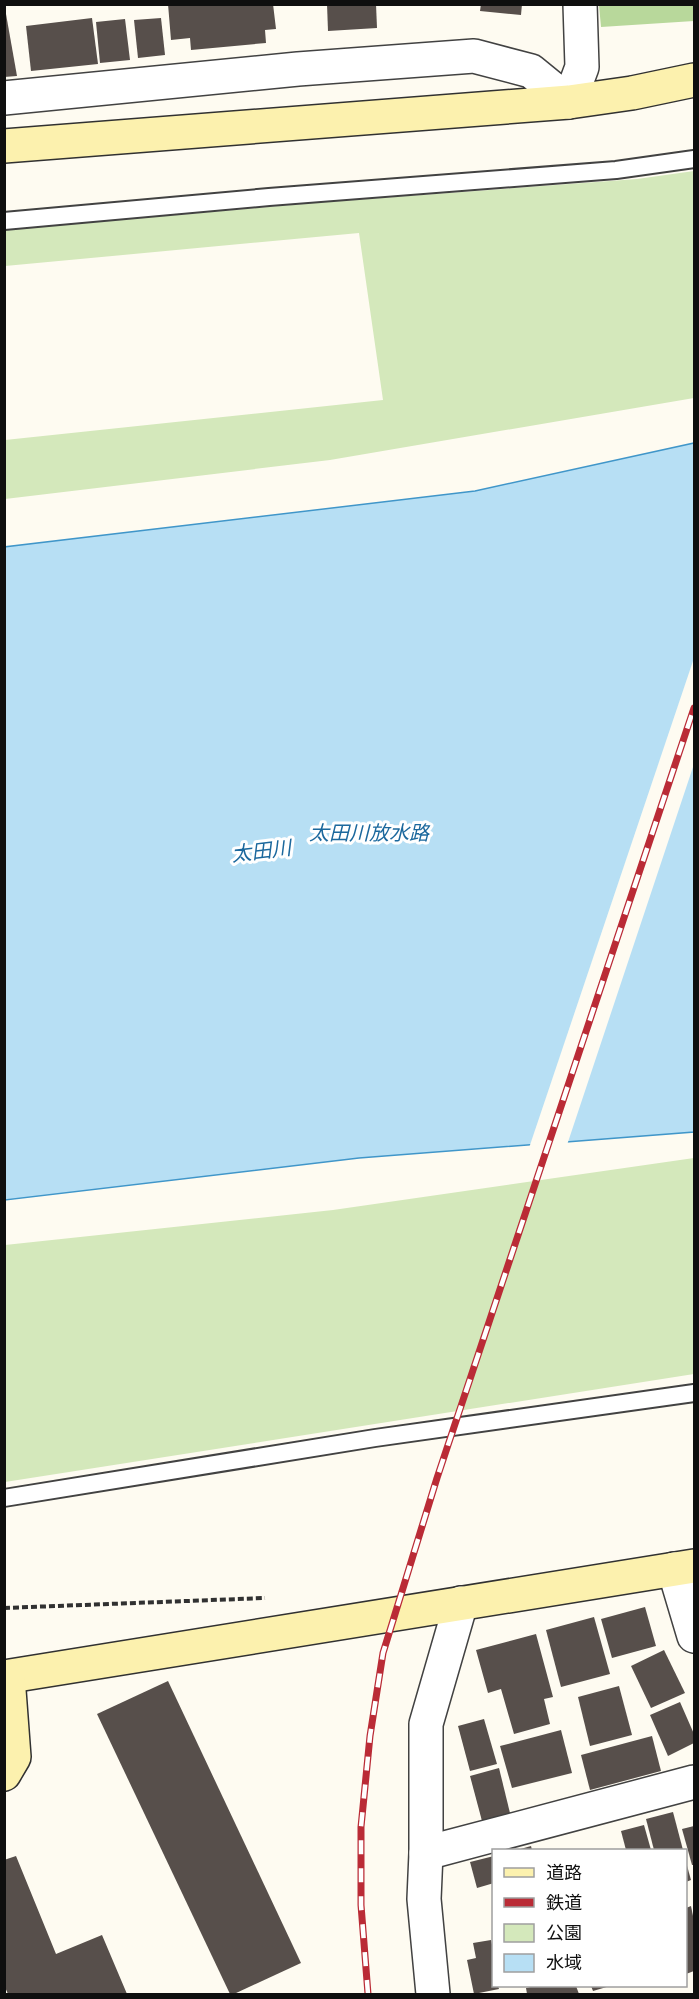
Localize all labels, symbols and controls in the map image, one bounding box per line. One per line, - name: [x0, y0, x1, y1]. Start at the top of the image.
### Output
- water label: 太田川放水路: [309, 816, 431, 846]
- water label: 太田川: [229, 830, 295, 868]
- legend: [492, 1849, 687, 1987]
- text: 道路: [546, 1858, 582, 1885]
- text: 鉄道: [546, 1888, 582, 1915]
- text: 公園: [546, 1918, 582, 1945]
- text: 水域: [546, 1948, 582, 1975]

